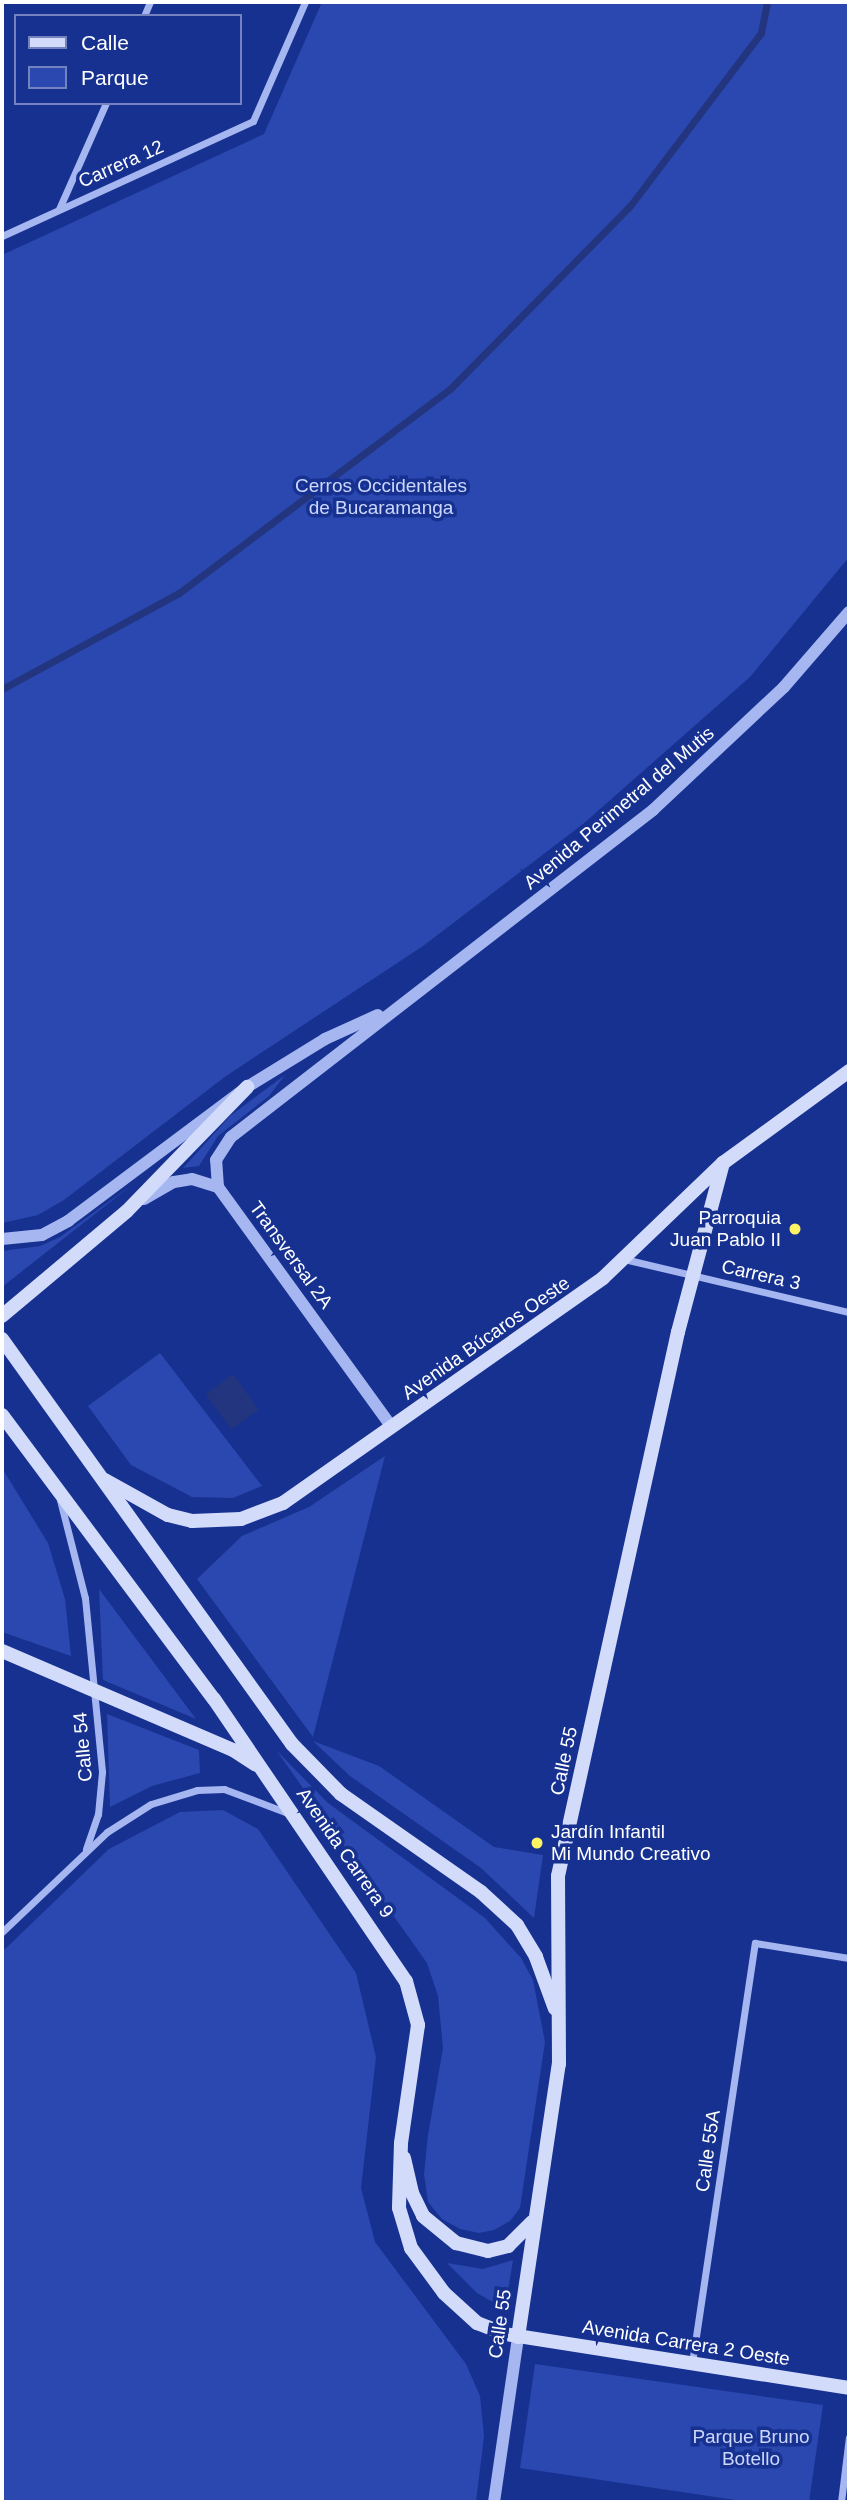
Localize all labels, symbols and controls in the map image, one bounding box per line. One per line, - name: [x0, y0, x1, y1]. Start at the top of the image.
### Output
- legend: [14, 14, 242, 105]
- text: Calle: [81, 31, 129, 54]
- text: Parque: [81, 66, 149, 89]
- street label: Carrera 12: [75, 135, 167, 193]
- park label: Cerros Occidentales de Bucaramanga: [295, 475, 467, 519]
- street label: Avenida Perimetral del Mutis: [519, 722, 719, 894]
- street label: Transversal 2A: [244, 1197, 338, 1313]
- place label: Parroquia Juan Pablo II: [670, 1207, 781, 1251]
- marker: Parroquia Juan Pablo II: [787, 1221, 803, 1237]
- street label: Carrera 3: [719, 1255, 803, 1295]
- street label: Avenida Búcaros Oeste: [398, 1272, 574, 1404]
- street label: Calle 54: [69, 1711, 97, 1783]
- street label: Calle 55: [546, 1725, 582, 1797]
- street label: Avenida Carrera 9: [292, 1783, 398, 1923]
- place label: Jardín Infantil Mi Mundo Creativo: [551, 1821, 710, 1865]
- marker: Jardín Infantil Mi Mundo Creativo: [529, 1835, 545, 1851]
- street label: Calle 55A: [691, 2109, 725, 2193]
- street label: Calle 55: [484, 2288, 516, 2360]
- street label: Avenida Carrera 2 Oeste: [581, 2315, 791, 2371]
- park label: Parque Bruno Botello: [692, 2426, 810, 2470]

